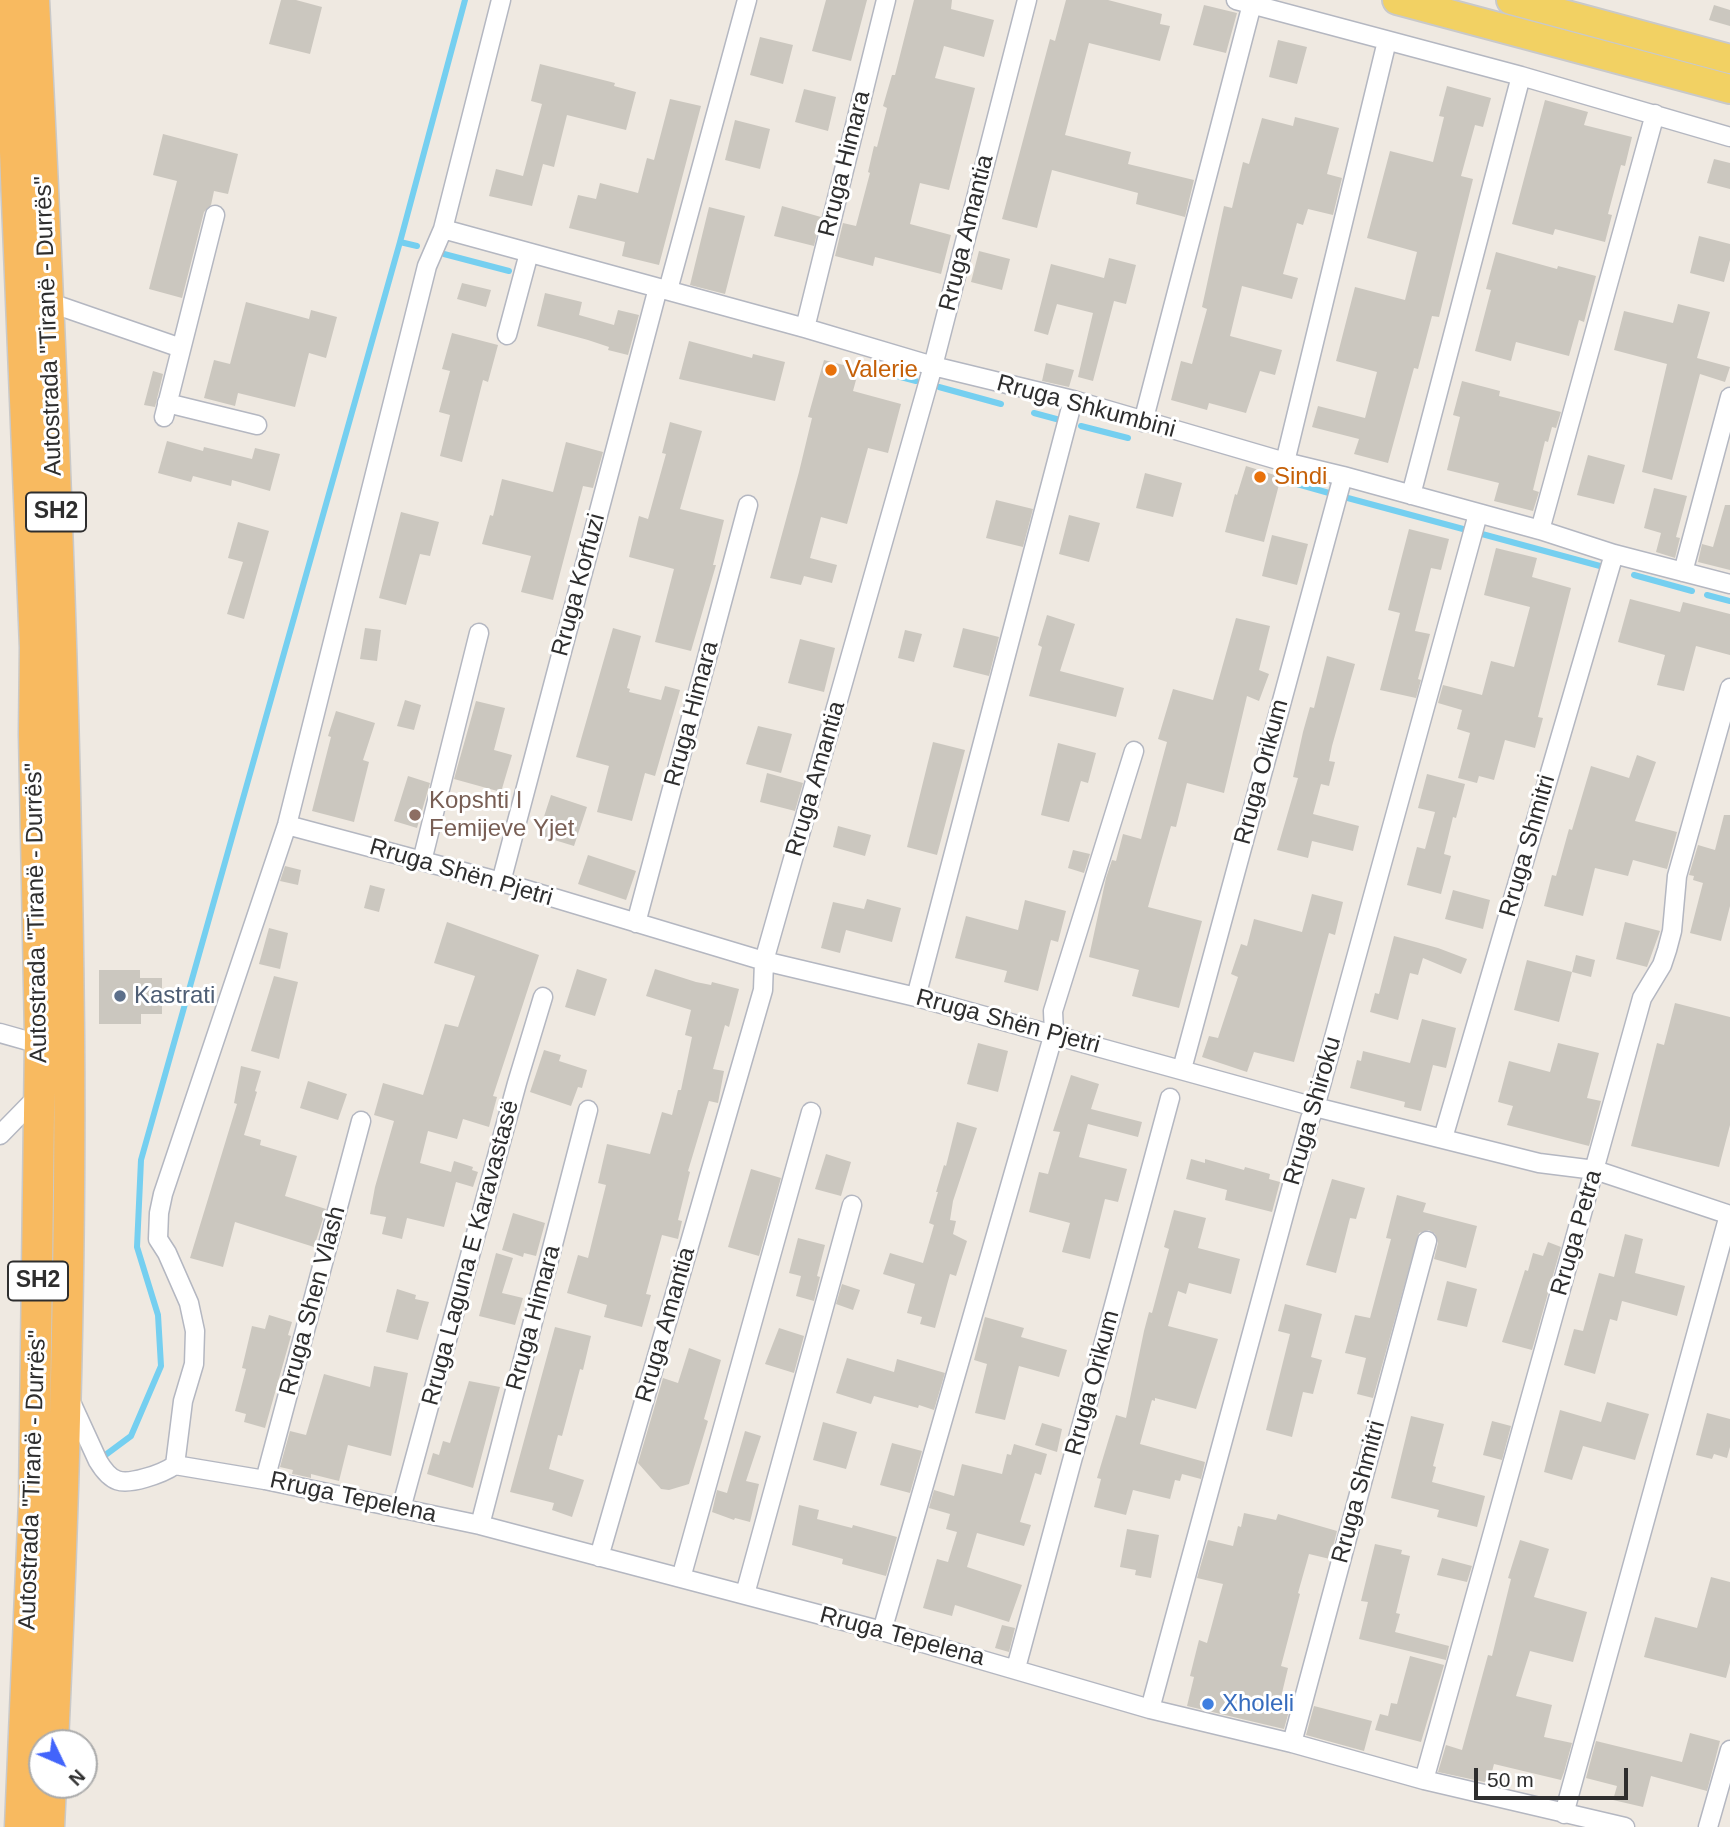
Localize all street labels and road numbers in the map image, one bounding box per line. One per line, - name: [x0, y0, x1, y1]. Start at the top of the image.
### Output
- street label: Rruga Himara: [813, 88, 877, 240]
- street label: Rruga Amantia: [934, 152, 1000, 314]
- street label: Autostrada "Tiranë - Durrës": [29, 175, 69, 477]
- street label: Rruga Shkumbini: [993, 369, 1179, 445]
- road number: SH2: [26, 492, 86, 532]
- street label: Rruga Korfuzi: [546, 510, 612, 660]
- street label: Rruga Himara: [659, 638, 725, 790]
- street label: Rruga Orikum: [1229, 696, 1295, 848]
- street label: Rruga Amantia: [780, 698, 852, 860]
- street label: Autostrada "Tiranë - Durrës": [20, 763, 54, 1063]
- street label: Rruga Shmitri: [1494, 772, 1562, 920]
- street label: Rruga Shën Pjetri: [366, 833, 556, 913]
- street label: Rruga Shën Pjetri: [913, 984, 1103, 1060]
- street label: Rruga Shiroku: [1278, 1033, 1348, 1189]
- street label: Rruga Laguna E Karavastasë: [416, 1097, 526, 1409]
- street label: Rruga Petra: [1545, 1167, 1609, 1299]
- street label: Rruga Shen Vlash: [274, 1203, 352, 1399]
- street label: Rruga Himara: [501, 1242, 567, 1394]
- street label: Rruga Amantia: [630, 1244, 702, 1406]
- road number: SH2: [8, 1262, 68, 1300]
- street label: Rruga Orikum: [1060, 1307, 1126, 1459]
- street label: Autostrada "Tiranë - Durrës": [13, 1329, 53, 1631]
- street label: Rruga Shmitri: [1326, 1417, 1392, 1567]
- street label: Rruga Tepelena: [267, 1466, 439, 1530]
- street label: Rruga Tepelena: [816, 1601, 988, 1673]

